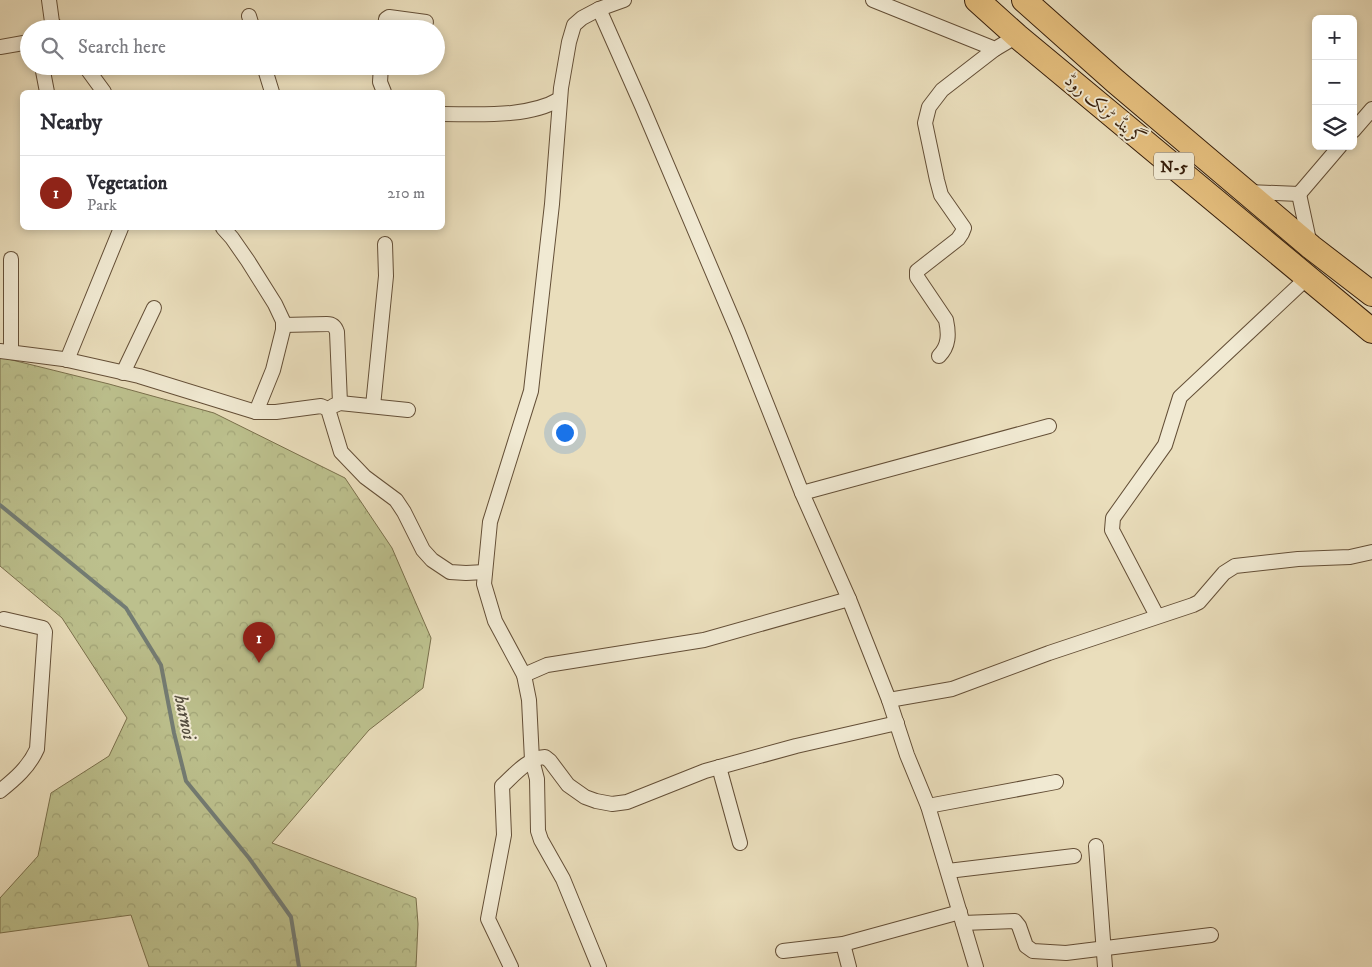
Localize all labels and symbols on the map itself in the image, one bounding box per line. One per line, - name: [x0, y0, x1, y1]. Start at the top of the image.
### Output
- street label: گرینڈ ٹرنک روڈ: [1060, 68, 1150, 150]
- road number: N-5: [1154, 153, 1194, 180]
- your location: [552, 420, 578, 446]
- pin: 1: [243, 622, 275, 663]
- water label: harnoi: [168, 692, 201, 743]

